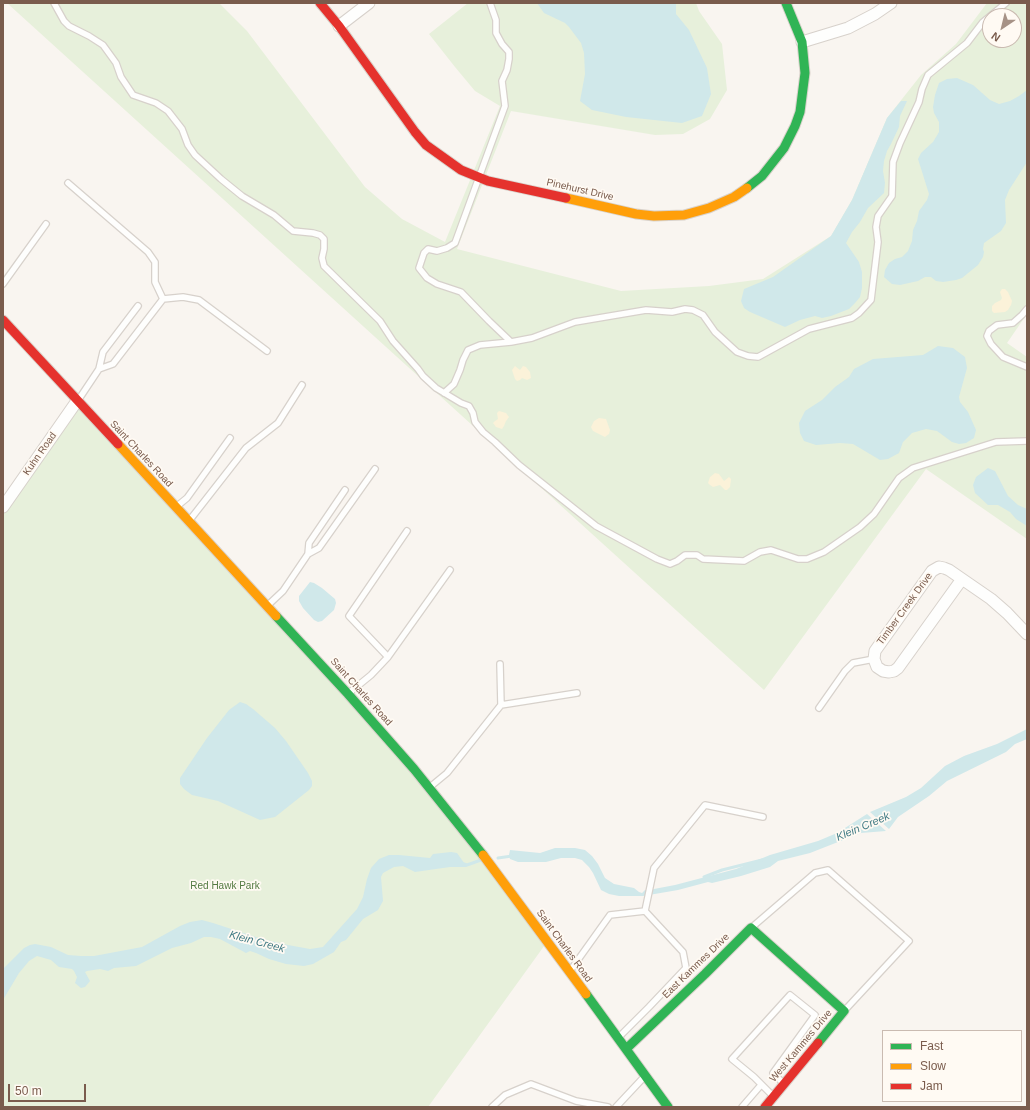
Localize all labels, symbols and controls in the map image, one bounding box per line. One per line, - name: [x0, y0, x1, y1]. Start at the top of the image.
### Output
- north arrow: [982, 8, 1022, 48]
- text: N: [989, 30, 1002, 44]
- street label: Pinehurst Drive: [545, 176, 615, 204]
- street label: Saint Charles Road: [107, 418, 175, 490]
- street label: Kuhn Road: [21, 430, 59, 478]
- street label: Timber Creek Drive: [875, 571, 935, 647]
- street label: Saint Charles Road: [328, 656, 394, 728]
- water label: Klein Creek: [834, 810, 892, 844]
- park label: Red Hawk Park: [190, 880, 260, 892]
- street label: Saint Charles Road: [534, 907, 594, 985]
- water label: Klein Creek: [228, 928, 286, 956]
- street label: East Kammes Drive: [660, 931, 732, 1001]
- street label: West Kammes Drive: [767, 1007, 835, 1085]
- legend: [882, 1030, 1022, 1102]
- text: Fast: [920, 1039, 943, 1053]
- text: Slow: [920, 1059, 946, 1073]
- scale bar: [10, 1076, 88, 1102]
- text: Jam: [920, 1079, 943, 1093]
- text: 50 m: [15, 1084, 42, 1098]

